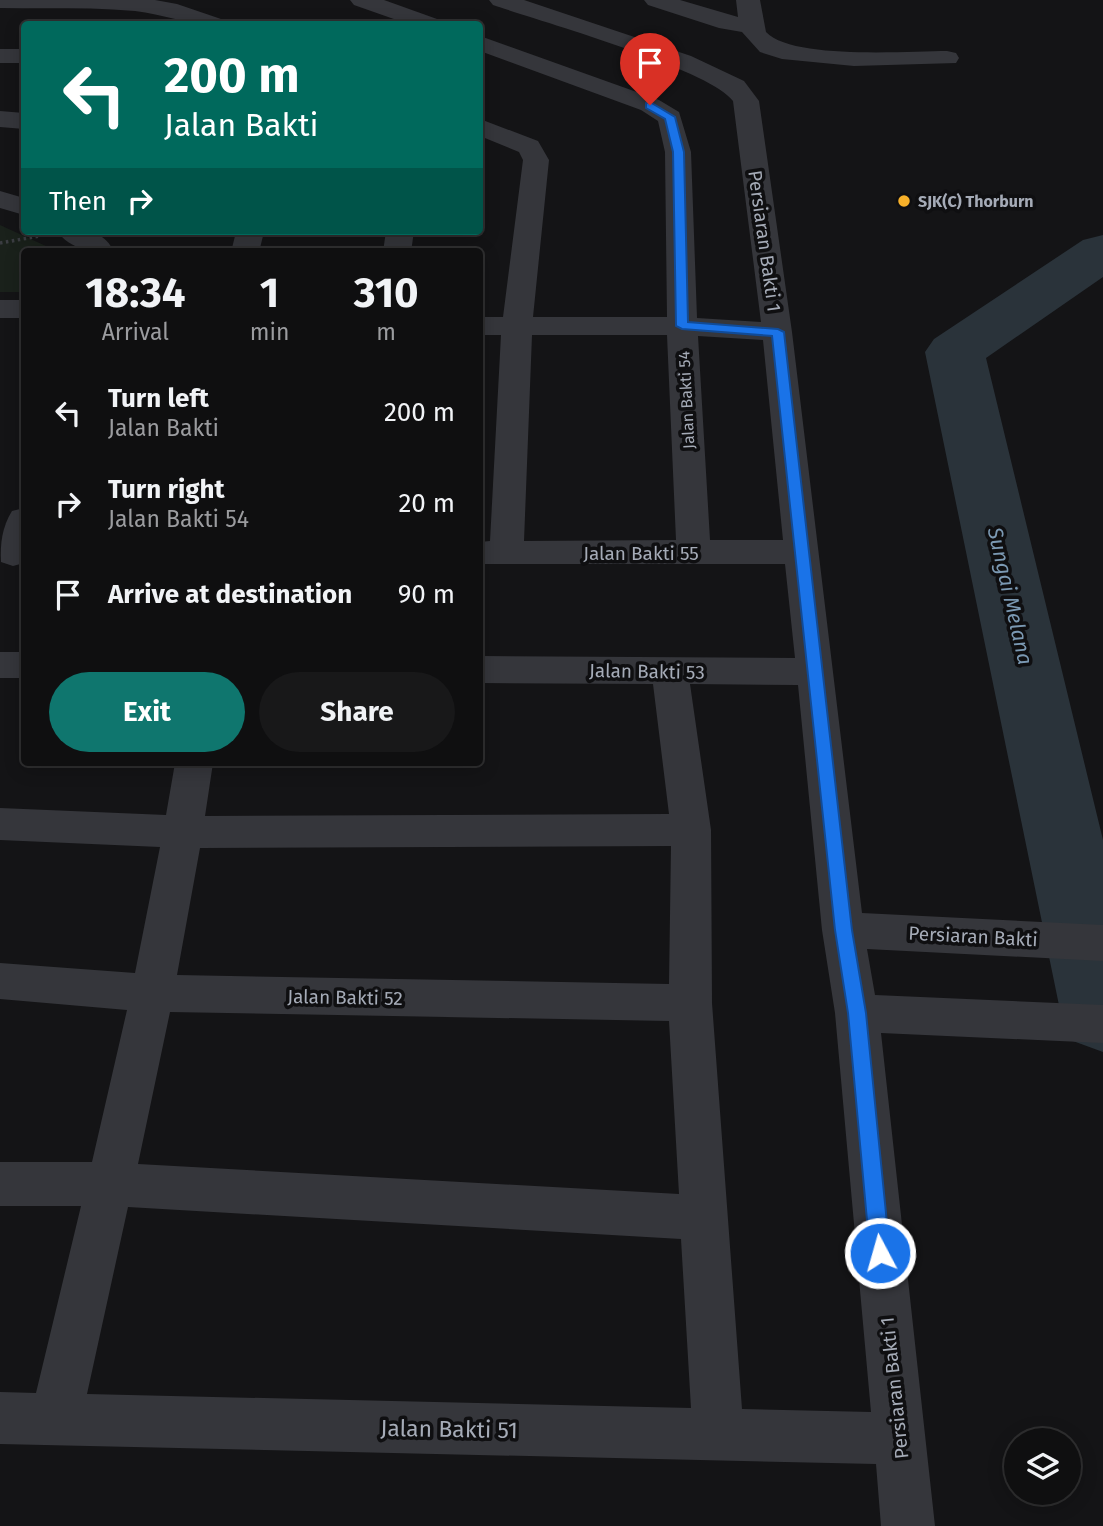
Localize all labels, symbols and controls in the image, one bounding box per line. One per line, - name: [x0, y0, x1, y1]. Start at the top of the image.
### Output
- pin: [620, 33, 680, 105]
- icon: arrive: [631, 44, 669, 82]
- text: 200 m: [164, 46, 300, 105]
- icon: left: [49, 49, 140, 140]
- text: Jalan Bakti: [164, 106, 319, 144]
- street label: Persiaran Bakti 1: [743, 169, 786, 313]
- icon: right: [121, 182, 159, 220]
- text: Then: [49, 186, 107, 217]
- place label: SJK(C) Thorburn: [918, 192, 1034, 211]
- marker: SJK(C) Thorburn: [896, 193, 912, 209]
- text: 18:34: [85, 268, 185, 318]
- text: 1: [260, 268, 279, 318]
- text: 310: [354, 268, 419, 318]
- text: Arrival: [102, 318, 169, 346]
- text: min: [250, 318, 289, 346]
- text: m: [376, 318, 396, 346]
- street label: Jalan Bakti 54: [674, 350, 699, 449]
- text: Turn left: [108, 383, 209, 414]
- icon: left: [49, 394, 87, 432]
- text: 200 m: [384, 397, 455, 428]
- text: Jalan Bakti: [108, 414, 219, 442]
- text: Turn right: [108, 474, 225, 505]
- icon: right: [49, 485, 87, 523]
- text: 20 m: [398, 488, 455, 519]
- text: Jalan Bakti 54: [108, 505, 249, 533]
- water label: Sungai Melana: [981, 524, 1038, 667]
- street label: Jalan Bakti 55: [583, 542, 699, 565]
- icon: arrive: [49, 576, 87, 614]
- text: Arrive at destination: [108, 579, 352, 610]
- text: 90 m: [398, 579, 455, 610]
- street label: Jalan Bakti 53: [589, 659, 705, 684]
- button: Exit: [49, 672, 245, 752]
- button: Share: [259, 672, 455, 752]
- street label: Persiaran Bakti: [908, 922, 1038, 951]
- street label: Jalan Bakti 52: [287, 985, 403, 1010]
- position arrow: [843, 1216, 917, 1290]
- street label: Persiaran Bakti 1: [876, 1316, 913, 1460]
- street label: Jalan Bakti 51: [380, 1414, 518, 1444]
- map controls: [1004, 1428, 1081, 1505]
- button: layers: [1004, 1428, 1081, 1505]

